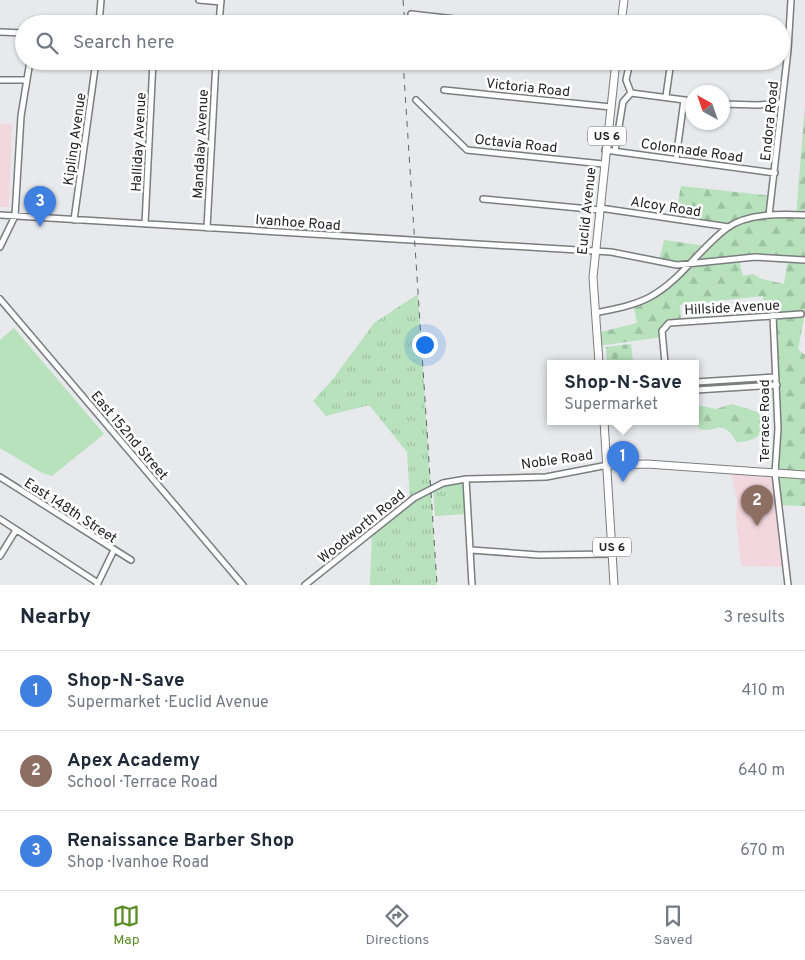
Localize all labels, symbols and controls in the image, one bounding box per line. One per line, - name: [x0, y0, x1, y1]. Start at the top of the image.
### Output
- search box: [15, 15, 790, 70]
- icon: search: [33, 29, 61, 57]
- text: Search here: [73, 31, 175, 55]
- street label: Victoria Road: [485, 76, 571, 101]
- street label: Endora Road: [758, 80, 783, 162]
- north arrow: [685, 85, 730, 130]
- street label: Mandalay Avenue: [190, 89, 213, 199]
- street label: Kipling Avenue: [61, 92, 90, 187]
- street label: Halliday Avenue: [128, 92, 151, 192]
- road number: US 6: [588, 126, 626, 146]
- street label: Octavia Road: [474, 132, 558, 157]
- street label: Colonnade Road: [640, 136, 744, 167]
- street label: Euclid Avenue: [574, 167, 601, 256]
- pin: 3: [24, 186, 56, 227]
- street label: Alcoy Road: [629, 194, 702, 221]
- street label: Ivanhoe Road: [255, 212, 341, 235]
- street label: Hillside Avenue: [684, 298, 780, 319]
- your location: [412, 332, 438, 358]
- popup: [547, 360, 699, 425]
- text: Shop-N-Save: [564, 371, 682, 395]
- street label: Terrace Road: [757, 379, 774, 463]
- street label: East 152nd Street: [87, 388, 171, 484]
- text: Supermarket: [564, 395, 658, 415]
- pin: 1: [607, 441, 639, 482]
- street label: Noble Road: [520, 447, 594, 474]
- street label: East 148th Street: [21, 475, 120, 548]
- pin: 2: [741, 485, 773, 526]
- street label: Woodworth Road: [315, 487, 409, 568]
- road number: US 6: [593, 538, 631, 556]
- text: Nearby: [20, 604, 91, 631]
- text: 3 results: [723, 608, 785, 628]
- text: Shop-N-Save: [67, 669, 185, 693]
- text: 1: [33, 681, 39, 701]
- text: 410 m: [742, 681, 785, 701]
- text: Supermarket · Euclid Avenue: [67, 693, 269, 713]
- text: Apex Academy: [67, 749, 200, 773]
- text: 2: [31, 761, 41, 781]
- text: 640 m: [738, 761, 785, 781]
- text: School · Terrace Road: [67, 773, 218, 793]
- text: Renaissance Barber Shop: [67, 829, 294, 853]
- text: 3: [31, 841, 41, 861]
- text: 670 m: [740, 841, 785, 861]
- text: Shop · Ivanhoe Road: [67, 853, 209, 873]
- tab: Map: [112, 902, 140, 949]
- tab: Directions: [365, 902, 429, 949]
- tab: Saved: [654, 902, 693, 949]

